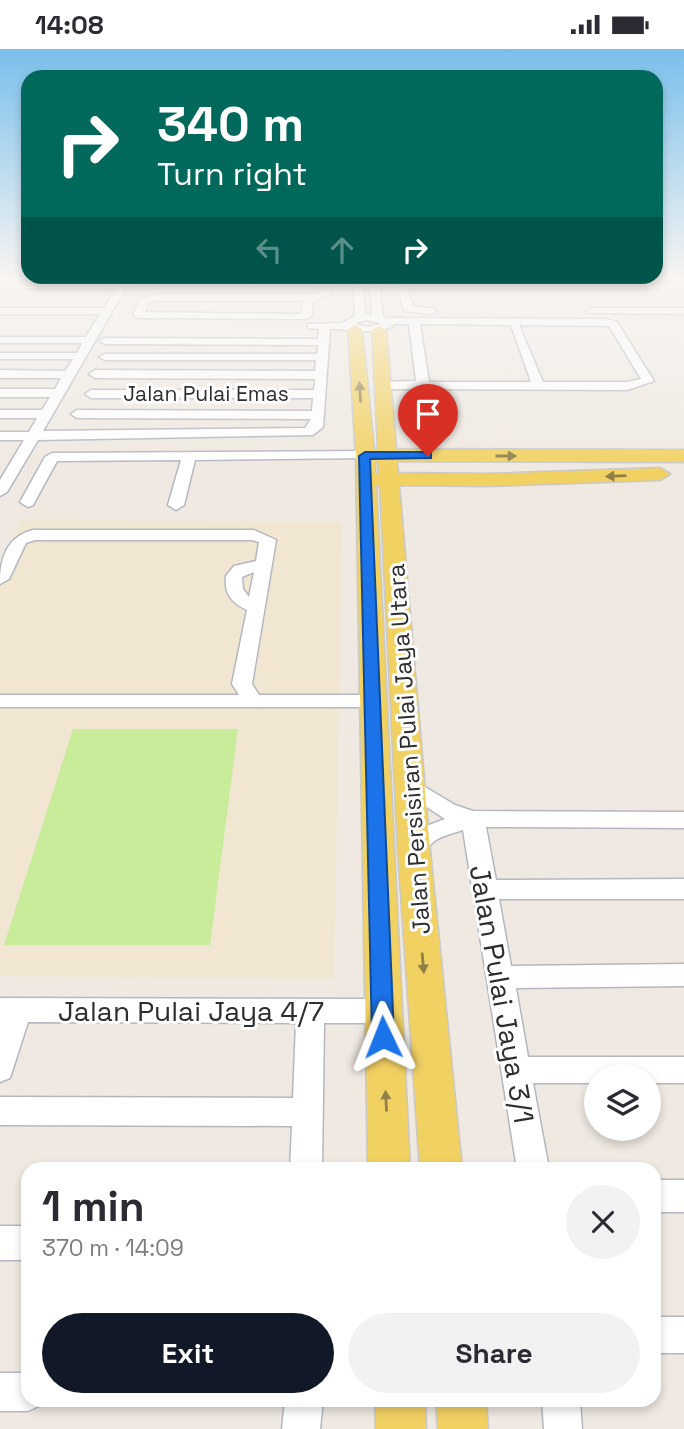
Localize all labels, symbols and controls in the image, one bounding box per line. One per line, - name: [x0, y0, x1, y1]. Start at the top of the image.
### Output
- text: 14:08: [35, 8, 103, 42]
- text: 340 m: [157, 93, 304, 155]
- icon: right: [42, 98, 133, 189]
- text: Turn right: [157, 154, 307, 194]
- icon: left: [250, 231, 288, 269]
- icon: ahead: [323, 231, 361, 269]
- icon: right: [396, 231, 434, 269]
- street label: Jalan Pulai Emas: [123, 380, 289, 407]
- one-way arrow: [354, 381, 365, 403]
- pin: [398, 384, 458, 456]
- icon: arrive: [409, 395, 447, 433]
- one-way arrow: [496, 450, 518, 462]
- one-way arrow: [605, 470, 627, 481]
- street label: Jalan Persisiran Pulai Jaya Utara: [380, 563, 437, 935]
- street label: Jalan Pulai Jaya 3/1: [462, 862, 542, 1126]
- one-way arrow: [418, 952, 429, 974]
- street label: Jalan Pulai Jaya 4/7: [58, 993, 324, 1029]
- position arrow: [346, 1000, 420, 1074]
- map controls: [584, 1064, 661, 1141]
- button: layers: [584, 1064, 661, 1141]
- one-way arrow: [380, 1090, 391, 1112]
- text: 1 min: [42, 1180, 145, 1233]
- button: close: [566, 1185, 640, 1259]
- text: 370 m · 14:09: [42, 1233, 184, 1263]
- button: Exit: [42, 1313, 334, 1393]
- button: Share: [348, 1313, 640, 1393]

